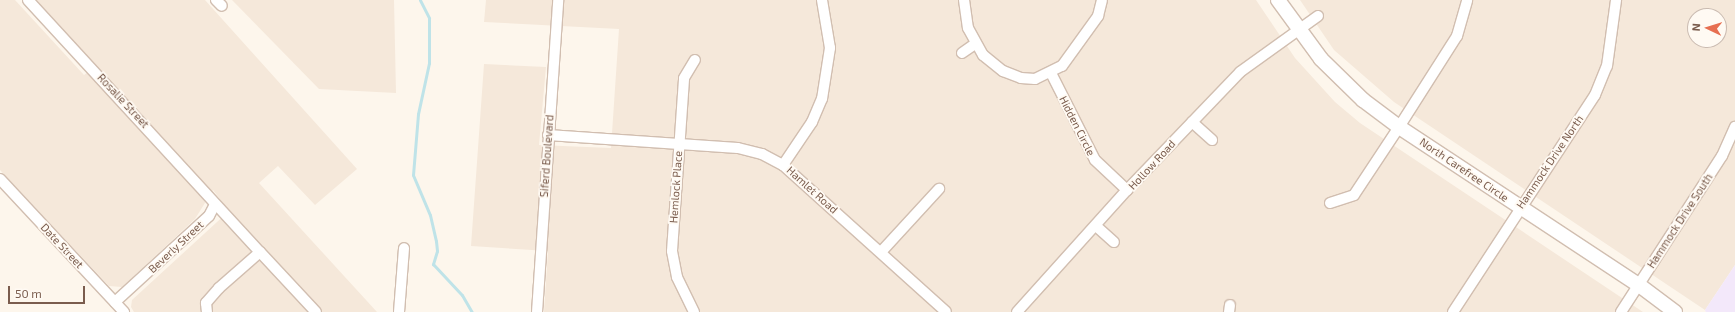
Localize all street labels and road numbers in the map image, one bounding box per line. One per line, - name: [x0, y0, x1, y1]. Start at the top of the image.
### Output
- street label: Rosalie Street: [94, 71, 152, 131]
- street label: Hidden Circle: [1056, 94, 1098, 158]
- street label: Hammock Drive North: [1514, 113, 1586, 211]
- street label: Siferd Boulevard: [538, 114, 556, 198]
- street label: North Carefree Circle: [1417, 135, 1511, 205]
- street label: Hollow Road: [1126, 137, 1178, 193]
- street label: Hemlock Place: [667, 150, 685, 224]
- street label: Hamlet Road: [784, 164, 840, 216]
- street label: Hammock Drive South: [1644, 171, 1716, 271]
- street label: Beverly Street: [146, 218, 206, 276]
- street label: Date Street: [38, 221, 86, 271]

